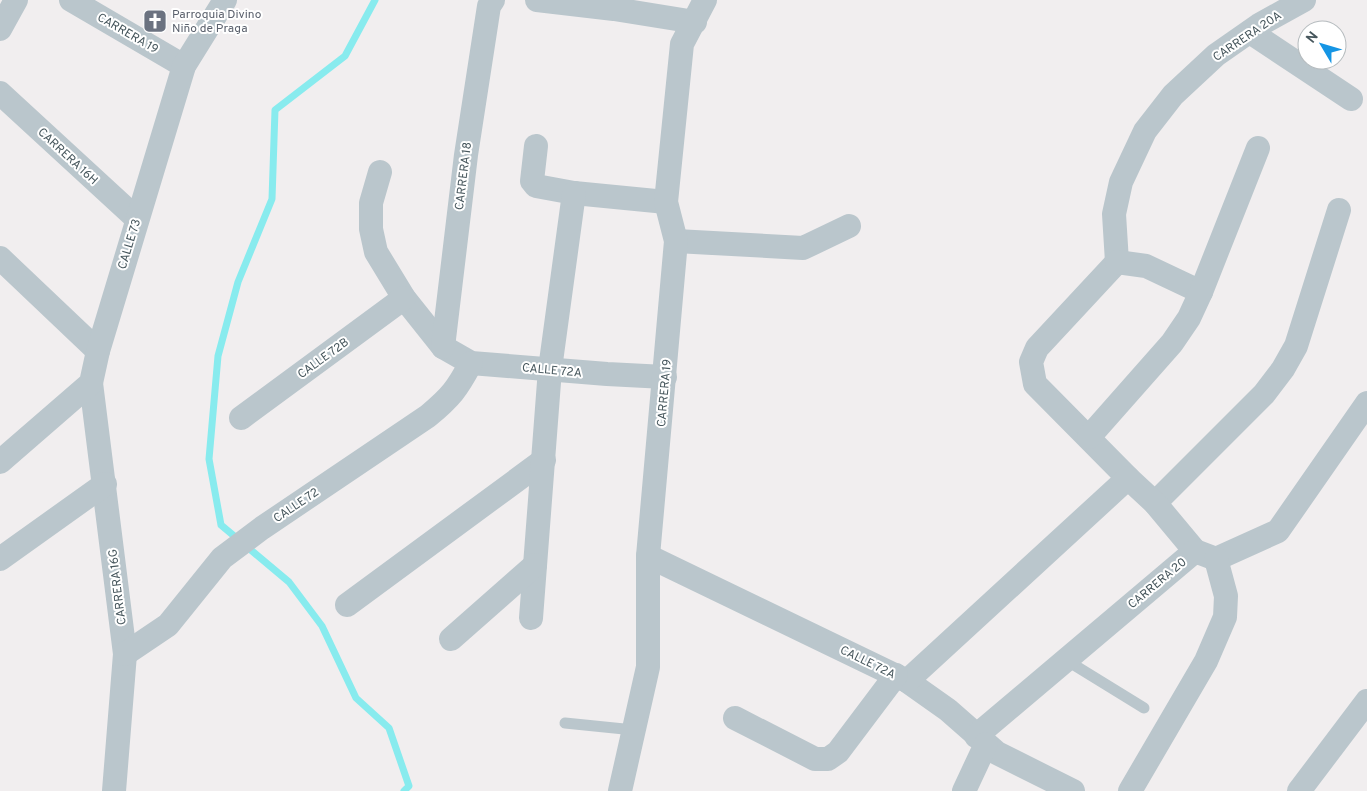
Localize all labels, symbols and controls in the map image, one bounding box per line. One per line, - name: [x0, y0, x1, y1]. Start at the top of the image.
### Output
- place label: Parroquia Divino Niño de Praga: [172, 7, 262, 37]
- church icon: Parroquia Divino Niño de Praga: [142, 8, 168, 34]
- street label: CARRERA 20A: [1210, 8, 1285, 66]
- street label: CARRERA 19: [94, 10, 161, 58]
- north arrow: [1297, 20, 1347, 70]
- text: N: [1303, 29, 1323, 47]
- street label: CARRERA 16H: [34, 125, 101, 189]
- street label: CARRERA 18: [452, 141, 476, 211]
- street label: CALLE 73: [115, 217, 145, 271]
- street label: CALLE 72B: [295, 335, 353, 383]
- street label: CARRERA 19: [654, 358, 676, 428]
- street label: CALLE 72A: [521, 360, 582, 382]
- street label: CALLE 72: [271, 485, 323, 527]
- street label: CARRERA 16G: [105, 548, 131, 626]
- street label: CARRERA 20: [1125, 555, 1190, 613]
- street label: CALLE 72A: [837, 643, 898, 683]

